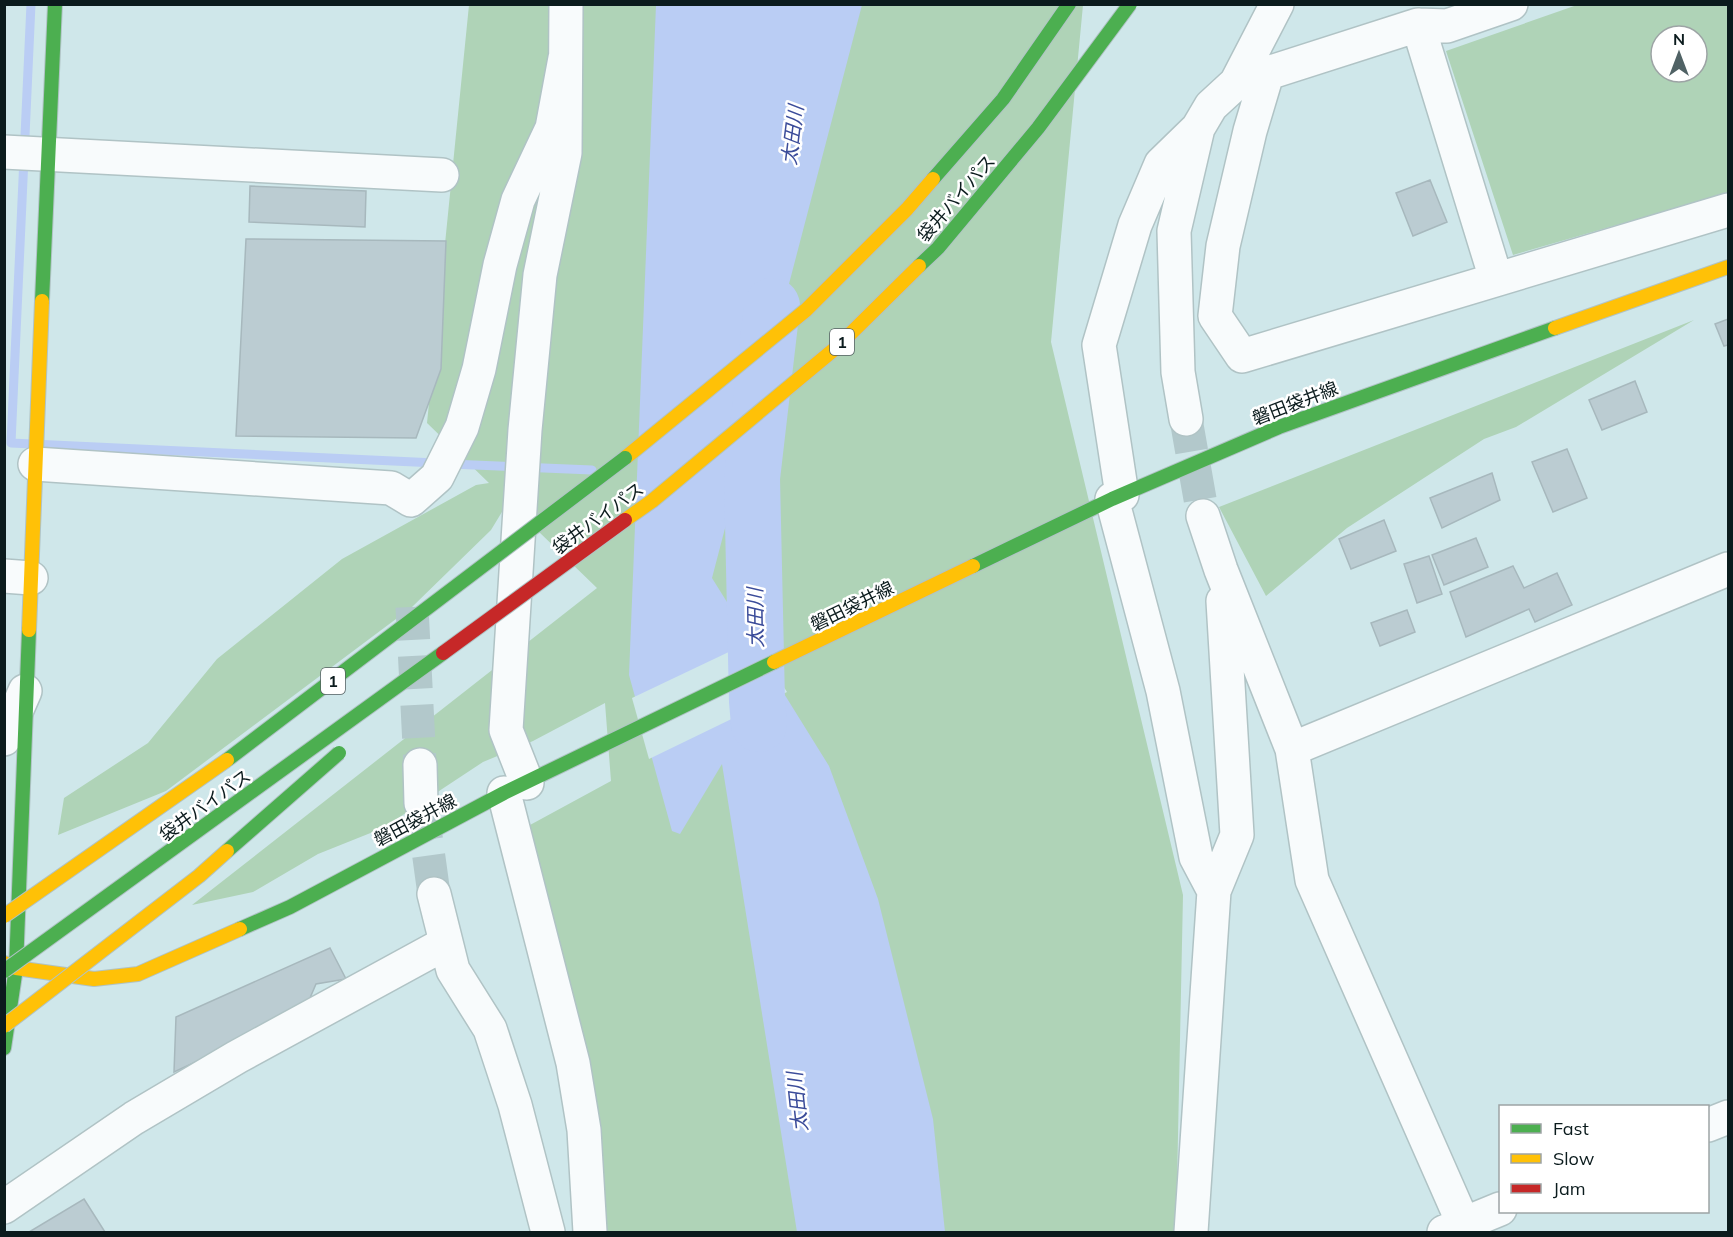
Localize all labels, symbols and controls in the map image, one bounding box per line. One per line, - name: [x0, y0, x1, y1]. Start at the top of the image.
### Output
- north arrow: [1649, 24, 1709, 84]
- text: N: [1673, 29, 1685, 49]
- water label: 太田川: [776, 102, 808, 166]
- street label: 袋井バイパス: [912, 150, 1000, 246]
- road number: 1: [830, 329, 854, 355]
- street label: 磐田袋井線: [1249, 376, 1341, 430]
- street label: 袋井バイパス: [548, 477, 648, 559]
- street label: 磐田袋井線: [807, 576, 897, 636]
- water label: 太田川: [742, 586, 768, 648]
- road number: 1: [321, 668, 345, 694]
- street label: 袋井バイパス: [155, 764, 255, 846]
- street label: 磐田袋井線: [370, 789, 460, 851]
- water label: 太田川: [781, 1069, 813, 1133]
- legend: [1499, 1105, 1709, 1213]
- text: Fast: [1553, 1117, 1589, 1140]
- text: Slow: [1553, 1147, 1595, 1170]
- text: Jam: [1553, 1177, 1586, 1200]

